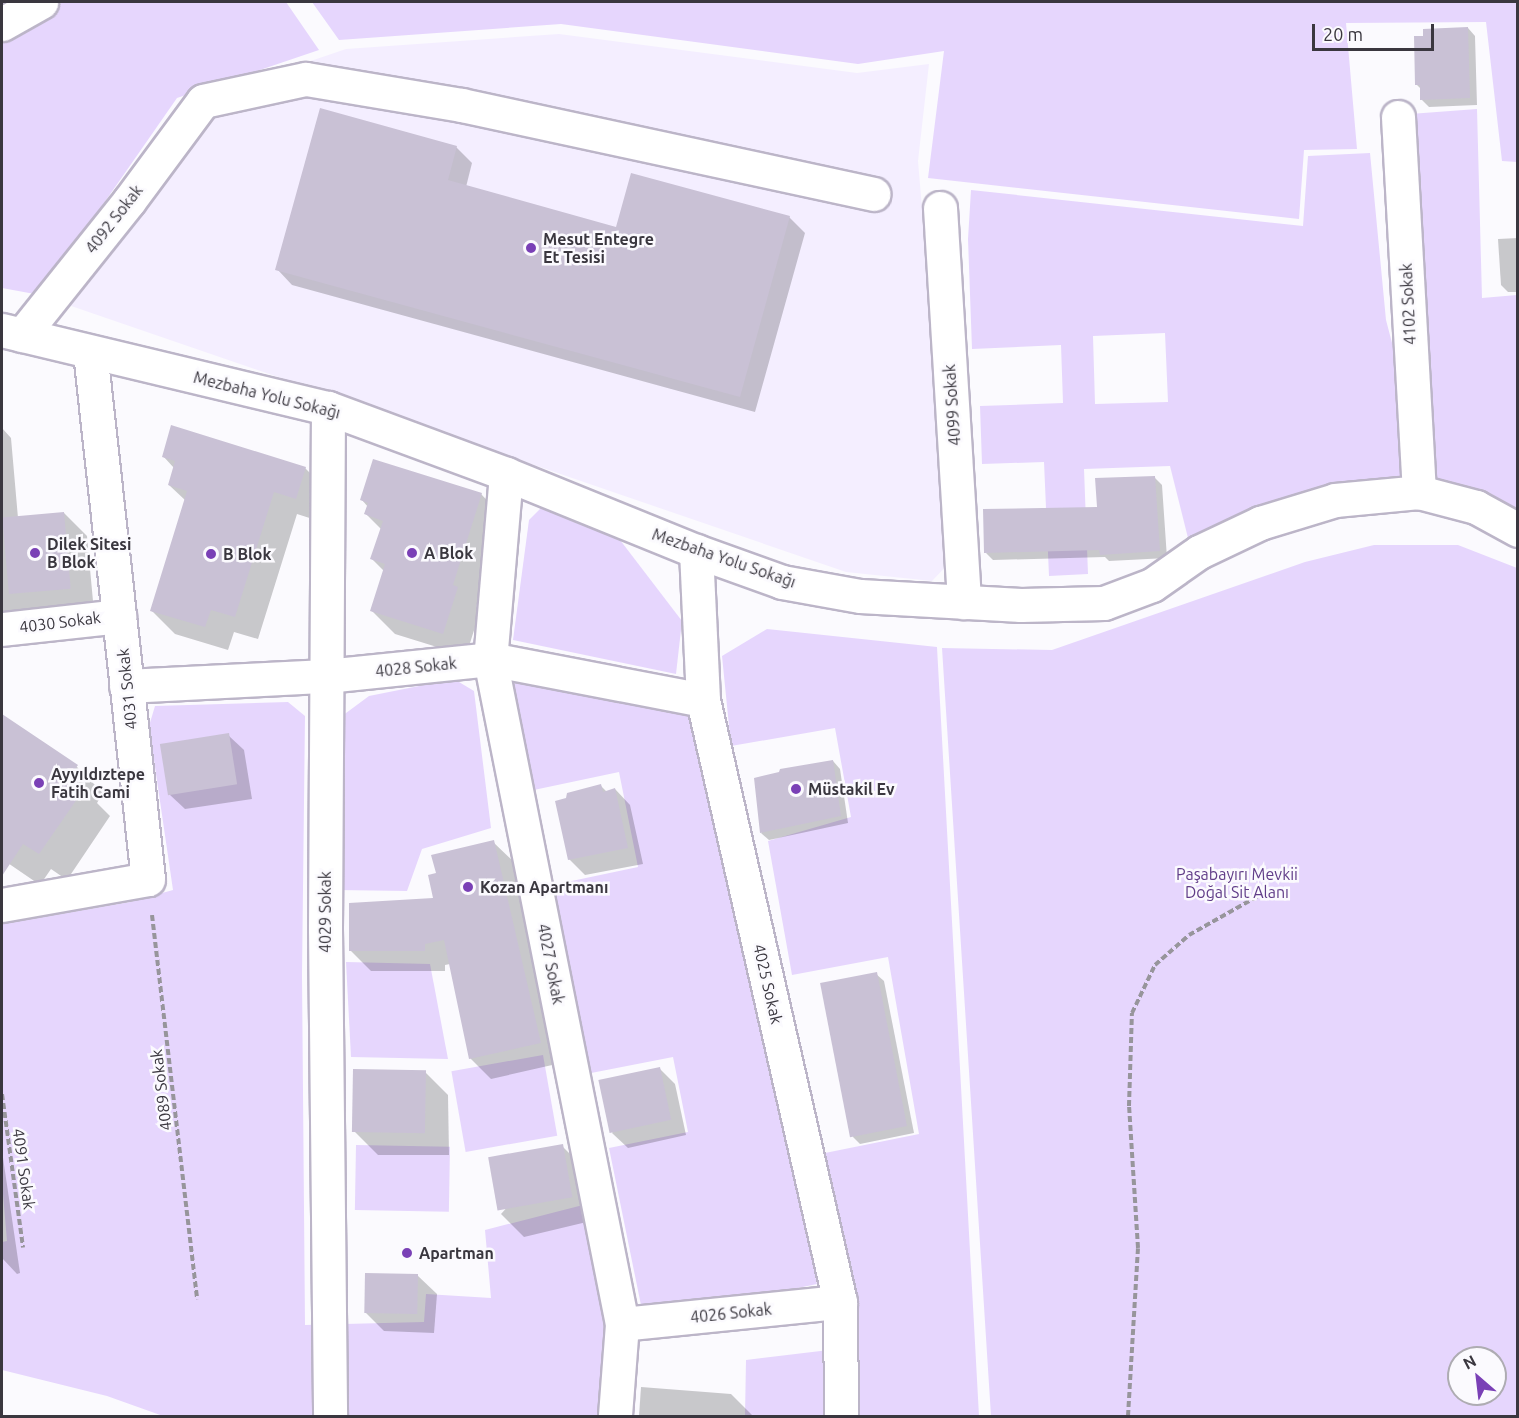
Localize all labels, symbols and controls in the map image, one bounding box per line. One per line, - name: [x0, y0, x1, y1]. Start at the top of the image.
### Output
- scale bar: [1315, 12, 1436, 50]
- text: 20 m: [1323, 24, 1363, 44]
- street label: 4092 Sokak: [81, 181, 147, 257]
- place label: Mesut Entegre Et Tesisi: [543, 229, 654, 267]
- marker: Mesut Entegre Et Tesisi: [524, 241, 538, 255]
- street label: 4102 Sokak: [1396, 263, 1420, 345]
- street label: 4099 Sokak: [940, 363, 964, 447]
- street label: Mezbaha Yolu Sokağı: [192, 367, 342, 423]
- street label: Mezbaha Yolu Sokağı: [650, 524, 798, 592]
- place label: Dilek Sitesi B Blok: [47, 534, 131, 572]
- place label: A Blok: [424, 543, 473, 563]
- place label: B Blok: [223, 544, 271, 564]
- marker: Dilek Sitesi B Blok: [28, 546, 42, 560]
- marker: A Blok: [405, 546, 419, 560]
- marker: B Blok: [204, 547, 218, 561]
- street label: 4030 Sokak: [18, 607, 102, 637]
- street label: 4031 Sokak: [113, 647, 141, 731]
- street label: 4028 Sokak: [374, 653, 458, 681]
- place label: Ayyıldıztepe Fatih Cami: [51, 764, 145, 802]
- marker: Ayyıldıztepe Fatih Cami: [32, 776, 46, 790]
- place label: Müstakil Ev: [808, 779, 895, 799]
- marker: Müstakil Ev: [789, 782, 803, 796]
- park label: Paşabayırı Mevkii Doğal Sit Alanı: [1176, 864, 1298, 902]
- street label: 4029 Sokak: [315, 871, 335, 953]
- place label: Kozan Apartmanı: [480, 877, 608, 897]
- marker: Kozan Apartmanı: [461, 880, 475, 894]
- street label: 4027 Sokak: [534, 922, 568, 1006]
- street label: 4025 Sokak: [749, 942, 787, 1026]
- street label: 4089 Sokak: [146, 1048, 176, 1132]
- street label: 4091 Sokak: [9, 1127, 39, 1211]
- place label: Apartman: [419, 1243, 494, 1263]
- marker: Apartman: [400, 1246, 414, 1260]
- street label: 4026 Sokak: [689, 1299, 773, 1327]
- north arrow: [1447, 1346, 1507, 1406]
- text: N: [1460, 1351, 1479, 1373]

